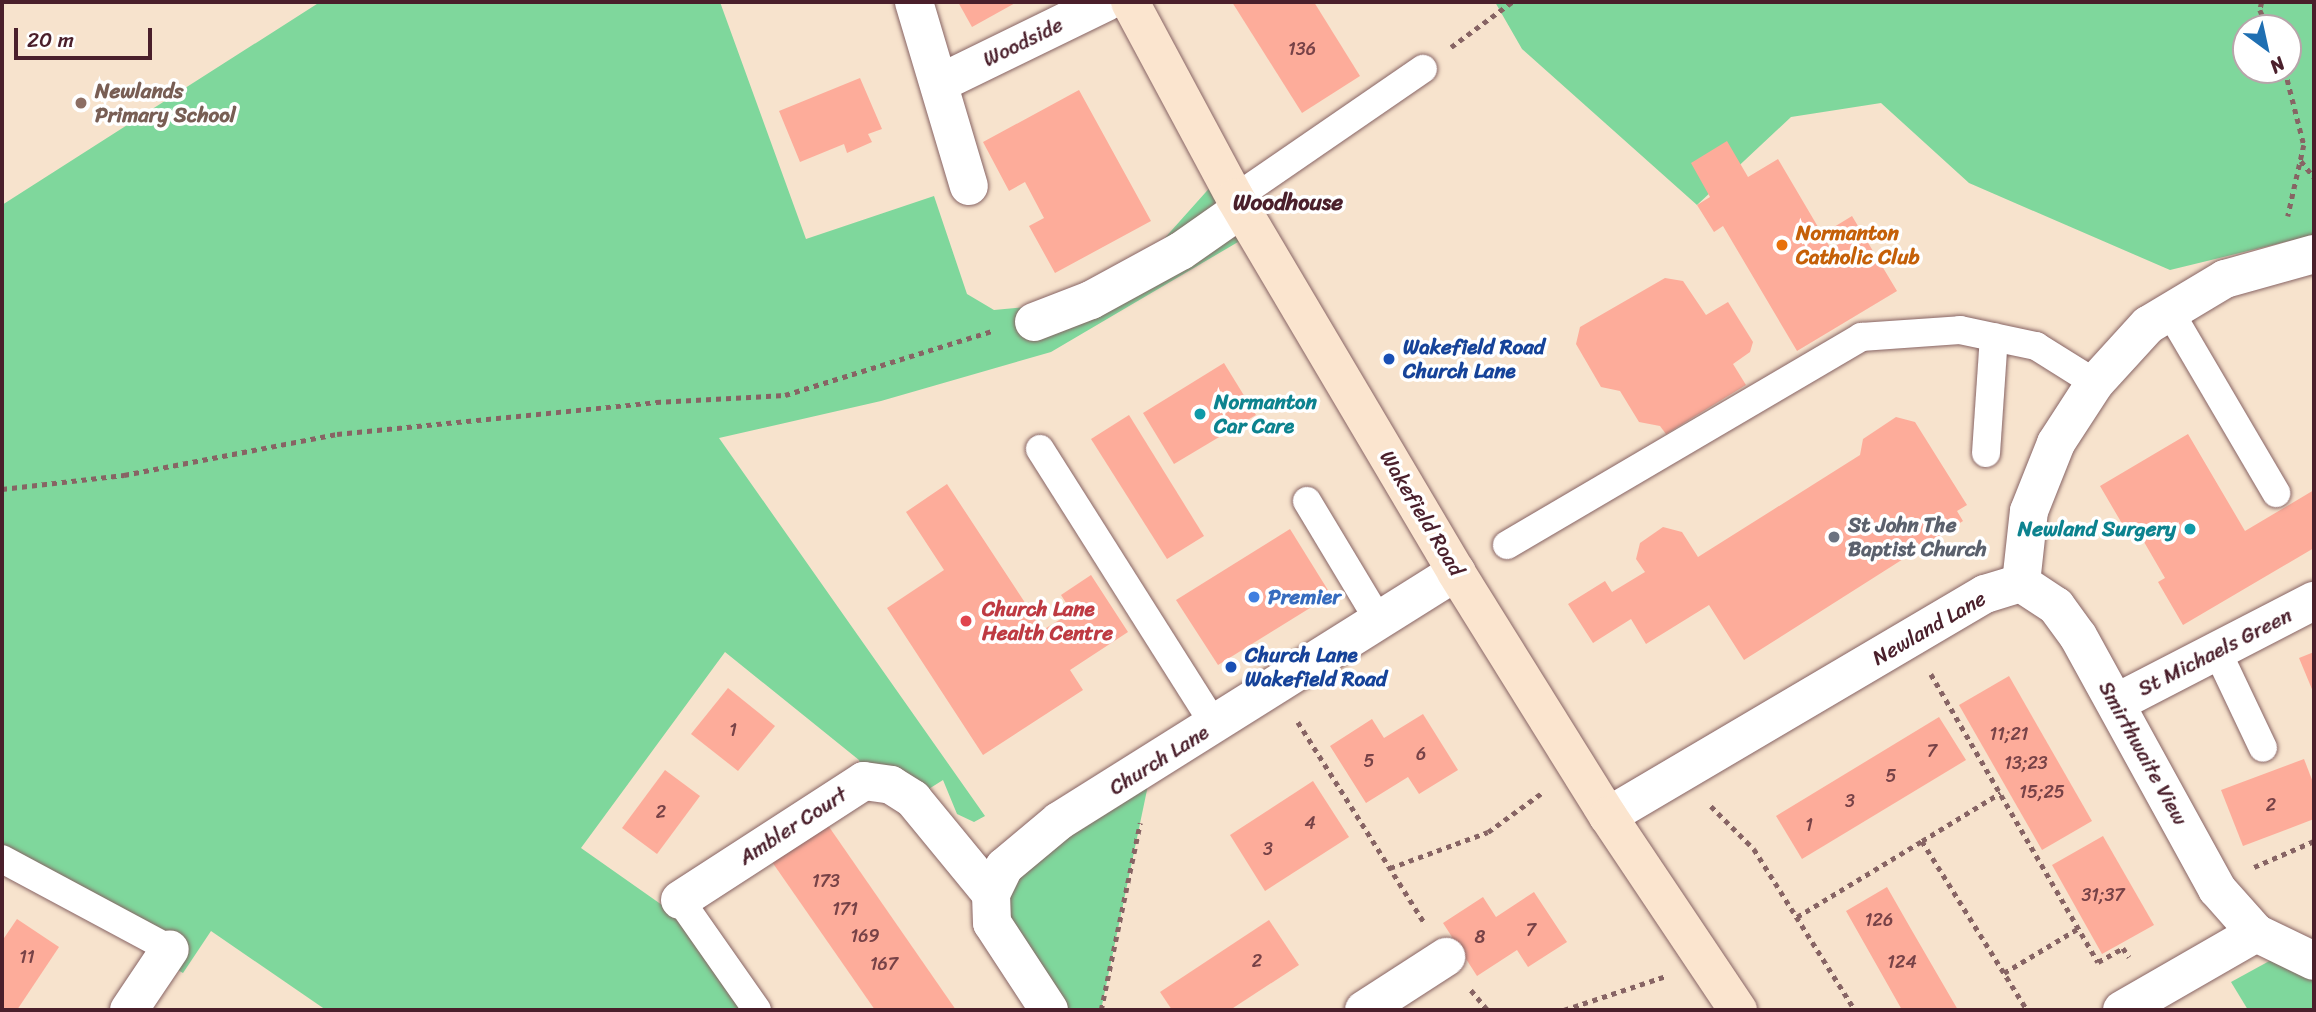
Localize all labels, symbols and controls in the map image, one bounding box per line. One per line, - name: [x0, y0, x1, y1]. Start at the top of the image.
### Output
- street label: Woodside: [979, 12, 1067, 72]
- scale bar: [18, 14, 156, 58]
- north arrow: [2232, 14, 2302, 84]
- text: 20 m: [27, 21, 74, 59]
- house number: 136: [1288, 38, 1316, 60]
- text: N: [2263, 48, 2292, 83]
- place label: Newlands Primary School: [95, 78, 236, 128]
- marker: Newlands Primary School: [73, 95, 89, 111]
- district label: Woodhouse: [1233, 189, 1343, 217]
- place label: Normanton Catholic Club: [1796, 220, 1920, 270]
- marker: Normanton Catholic Club: [1774, 237, 1790, 253]
- place label: Wakefield Road Church Lane: [1403, 334, 1545, 384]
- marker: Wakefield Road Church Lane: [1381, 351, 1397, 367]
- place label: Normanton Car Care: [1214, 389, 1317, 439]
- marker: Normanton Car Care: [1192, 406, 1208, 422]
- street label: Wakefield Road: [1375, 446, 1469, 580]
- place label: St John The Baptist Church: [1848, 512, 1987, 562]
- place label: Newland Surgery: [2018, 516, 2176, 542]
- marker: Newland Surgery: [2182, 521, 2198, 537]
- marker: St John The Baptist Church: [1826, 529, 1842, 545]
- place label: Premier: [1268, 584, 1341, 610]
- street label: Newland Lane: [1868, 585, 1990, 671]
- marker: Premier: [1246, 589, 1262, 605]
- place label: Church Lane Health Centre: [982, 596, 1114, 646]
- street label: St Michaels Green: [2134, 602, 2296, 702]
- marker: Church Lane Health Centre: [956, 611, 976, 631]
- place label: Church Lane Wakefield Road: [1245, 642, 1387, 692]
- marker: Church Lane Wakefield Road: [1223, 659, 1239, 675]
- street label: Smirthwaite View: [2093, 676, 2193, 830]
- house number: 1: [729, 719, 737, 741]
- street label: Church Lane: [1104, 719, 1214, 801]
- house number: 11;21: [1990, 723, 2028, 745]
- house number: 7: [1927, 740, 1937, 762]
- house number: 6: [1416, 743, 1426, 765]
- house number: 5: [1364, 750, 1374, 772]
- house number: 13;23: [2004, 752, 2048, 774]
- house number: 5: [1886, 765, 1896, 787]
- street label: Ambler Court: [734, 781, 852, 871]
- house number: 15;25: [2019, 781, 2065, 803]
- house number: 3: [1845, 790, 1855, 812]
- house number: 2: [2266, 794, 2276, 816]
- house number: 2: [656, 801, 666, 823]
- house number: 4: [1304, 812, 1316, 834]
- house number: 1: [1805, 814, 1813, 836]
- house number: 3: [1263, 838, 1273, 860]
- house number: 173: [812, 870, 840, 892]
- house number: 31;37: [2081, 884, 2125, 906]
- house number: 171: [832, 898, 858, 920]
- house number: 126: [1865, 909, 1893, 931]
- house number: 7: [1526, 919, 1536, 941]
- house number: 169: [851, 925, 879, 947]
- house number: 8: [1475, 926, 1485, 948]
- house number: 11: [19, 946, 35, 968]
- house number: 2: [1252, 950, 1262, 972]
- house number: 124: [1887, 951, 1917, 973]
- house number: 167: [870, 953, 898, 975]

